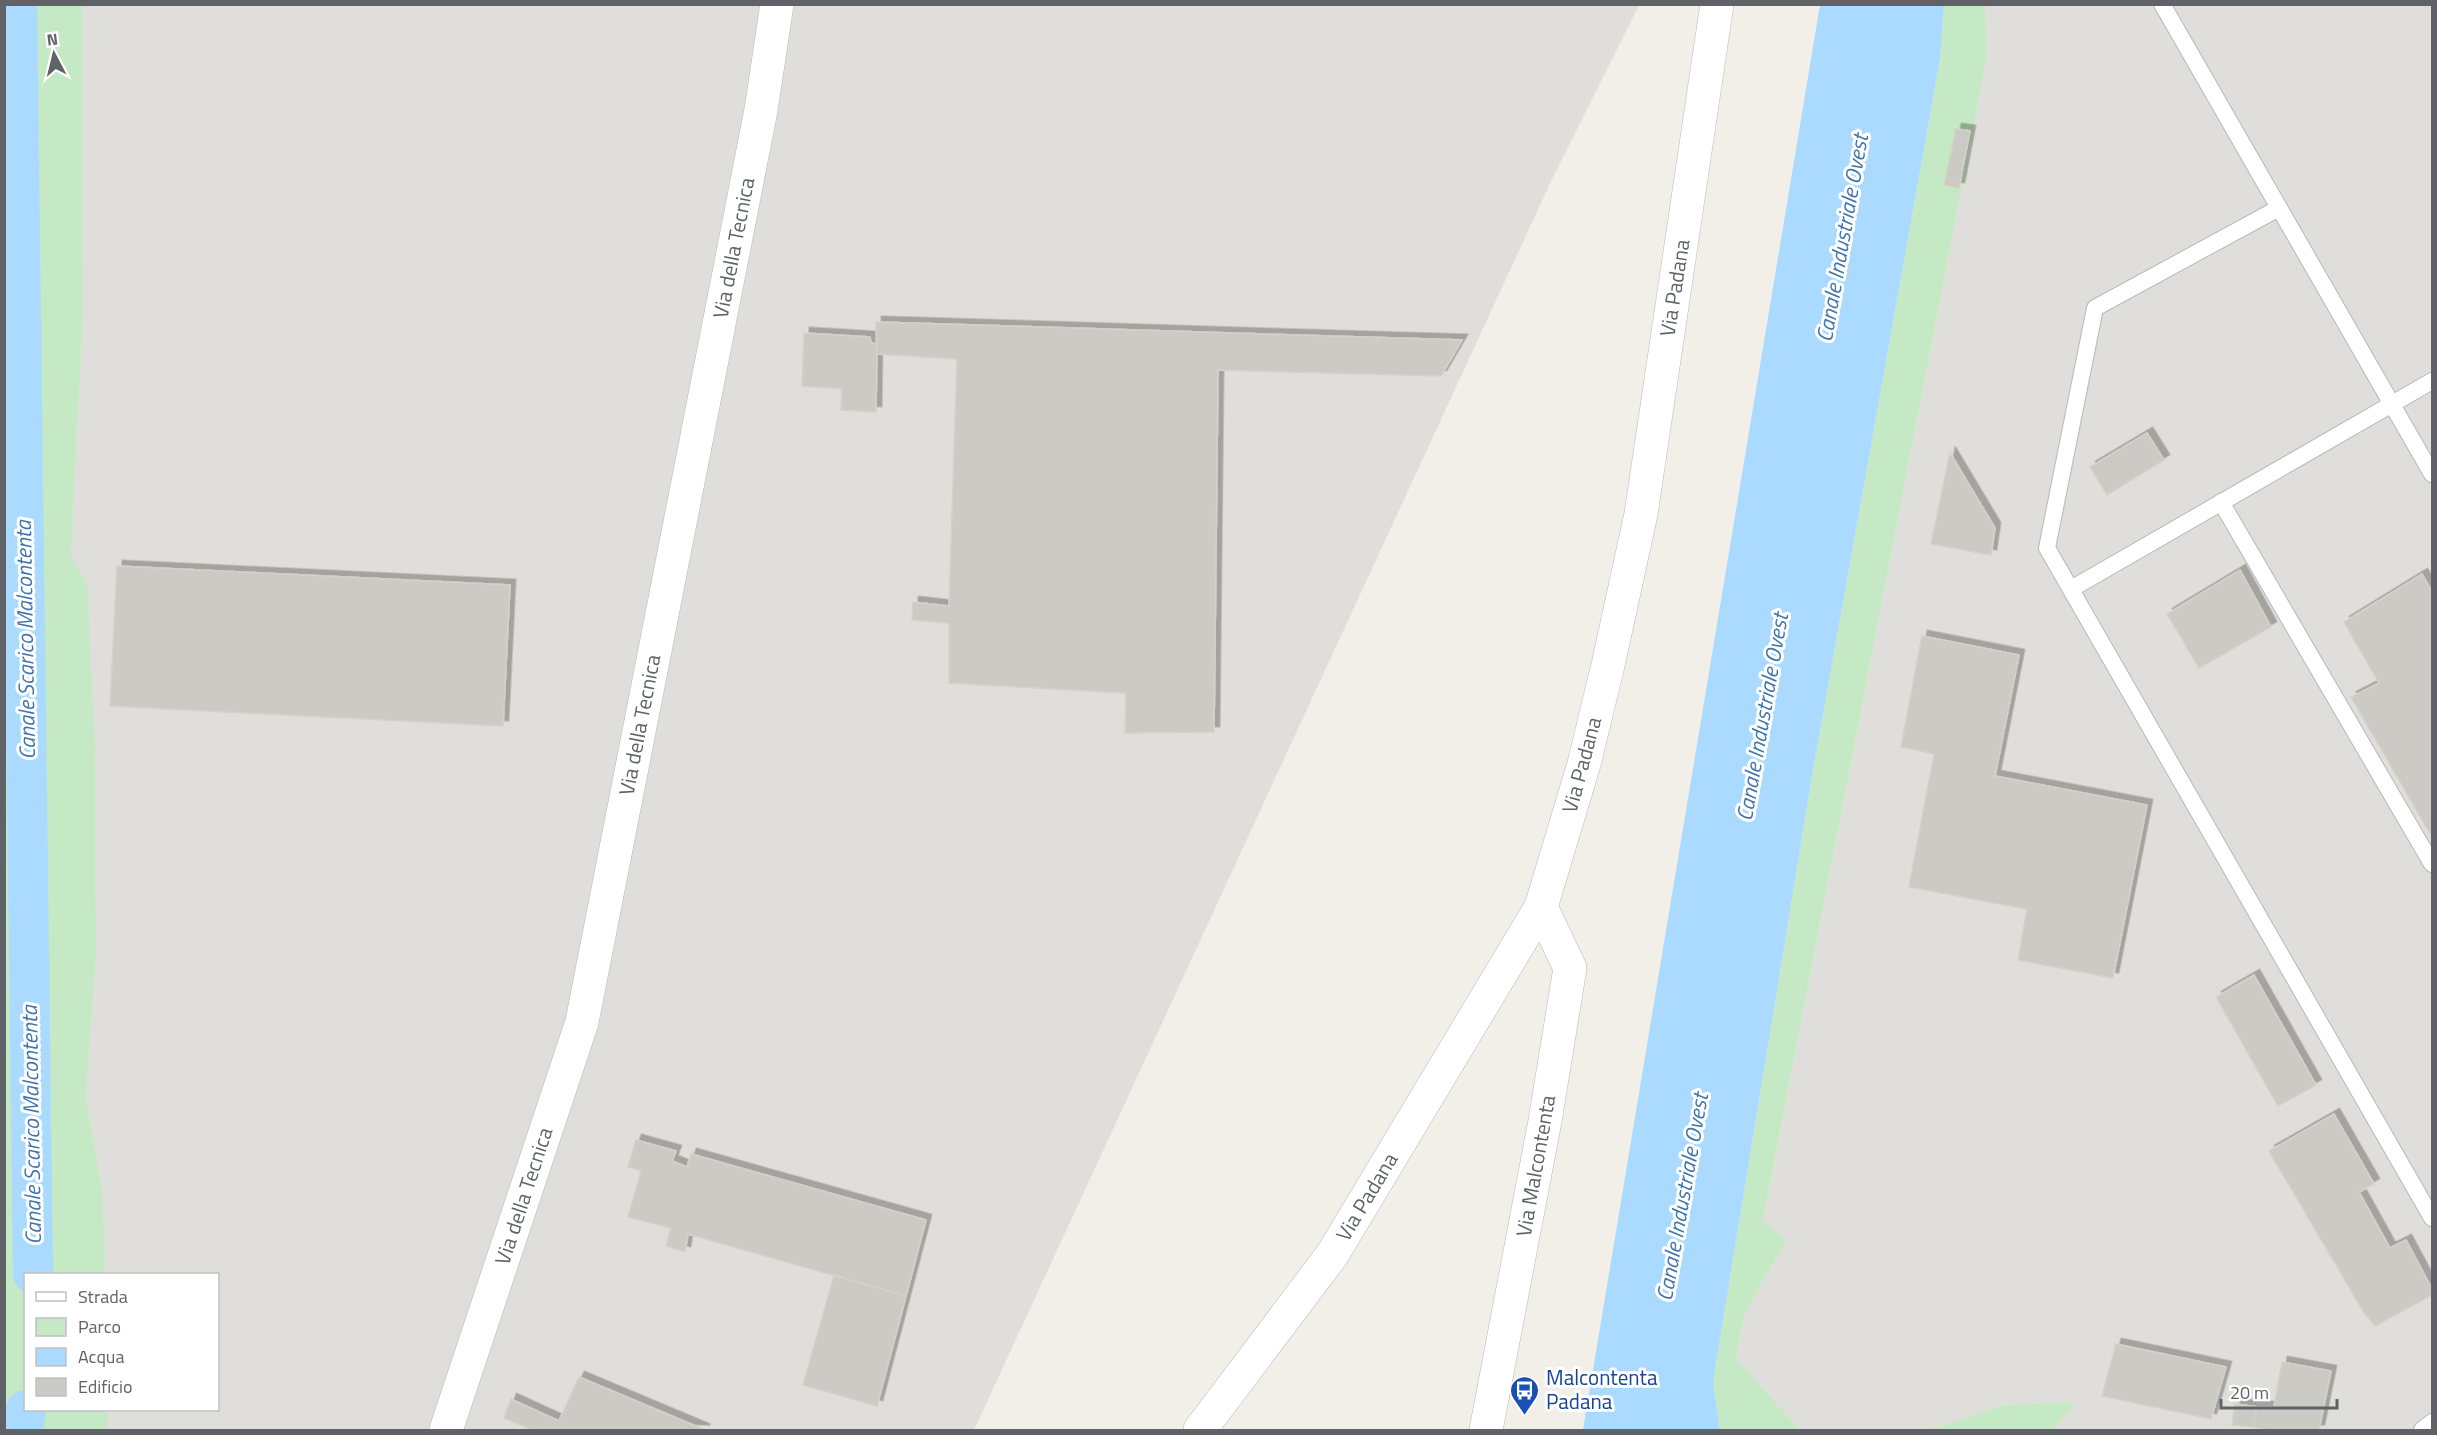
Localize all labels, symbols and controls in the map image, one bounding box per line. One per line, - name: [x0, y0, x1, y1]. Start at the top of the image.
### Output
- north arrow: [24, 24, 84, 84]
- text: N: [45, 27, 59, 52]
- water label: Canale Industriale Ovest: [1807, 129, 1878, 345]
- street label: Via della Tecnica: [704, 174, 762, 321]
- street label: Via Padana: [1651, 236, 1698, 339]
- water label: Canale Scarico Malcontenta: [6, 518, 44, 760]
- water label: Canale Industriale Ovest: [1727, 608, 1798, 824]
- street label: Via della Tecnica: [610, 651, 668, 798]
- street label: Via Padana: [1553, 713, 1609, 816]
- water label: Canale Scarico Malcontenta: [12, 1003, 50, 1245]
- water label: Canale Industriale Ovest: [1647, 1088, 1718, 1304]
- street label: Via Malcontenta: [1507, 1092, 1563, 1239]
- street label: Via della Tecnica: [486, 1122, 561, 1269]
- street label: Via Padana: [1327, 1146, 1405, 1247]
- legend: [24, 1273, 219, 1411]
- text: Strada: [78, 1283, 128, 1310]
- text: Parco: [78, 1313, 121, 1340]
- text: Acqua: [78, 1343, 124, 1370]
- place label: Malcontenta Padana: [1546, 1361, 1658, 1417]
- scale bar: [2221, 1372, 2336, 1410]
- text: Edificio: [78, 1373, 132, 1400]
- bus stop icon: Malcontenta Padana: [1509, 1374, 1541, 1416]
- text: 20 m: [2230, 1379, 2269, 1406]

